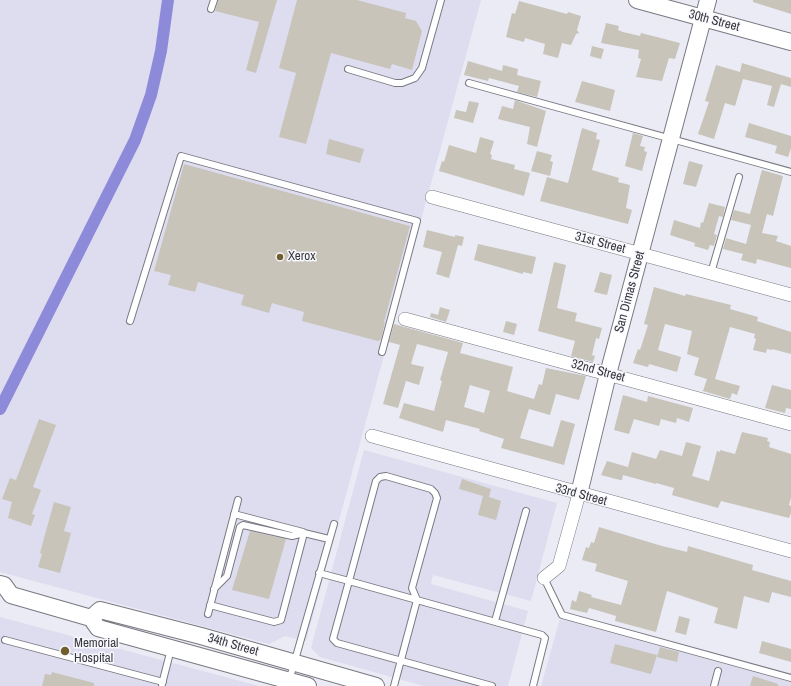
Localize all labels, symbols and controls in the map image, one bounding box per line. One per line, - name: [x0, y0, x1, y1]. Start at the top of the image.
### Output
- street label: 30th Street: [687, 7, 741, 35]
- street label: 31st Street: [573, 229, 627, 257]
- place label: Xerox: [288, 249, 316, 265]
- street label: San Dimas Street: [612, 249, 648, 335]
- marker: Xerox: [275, 252, 285, 262]
- street label: 32nd Street: [569, 356, 627, 386]
- street label: 33rd Street: [554, 481, 608, 509]
- street label: 34th Street: [206, 630, 260, 660]
- place label: Memorial Hospital: [74, 636, 118, 667]
- marker: Memorial Hospital: [59, 645, 71, 657]

